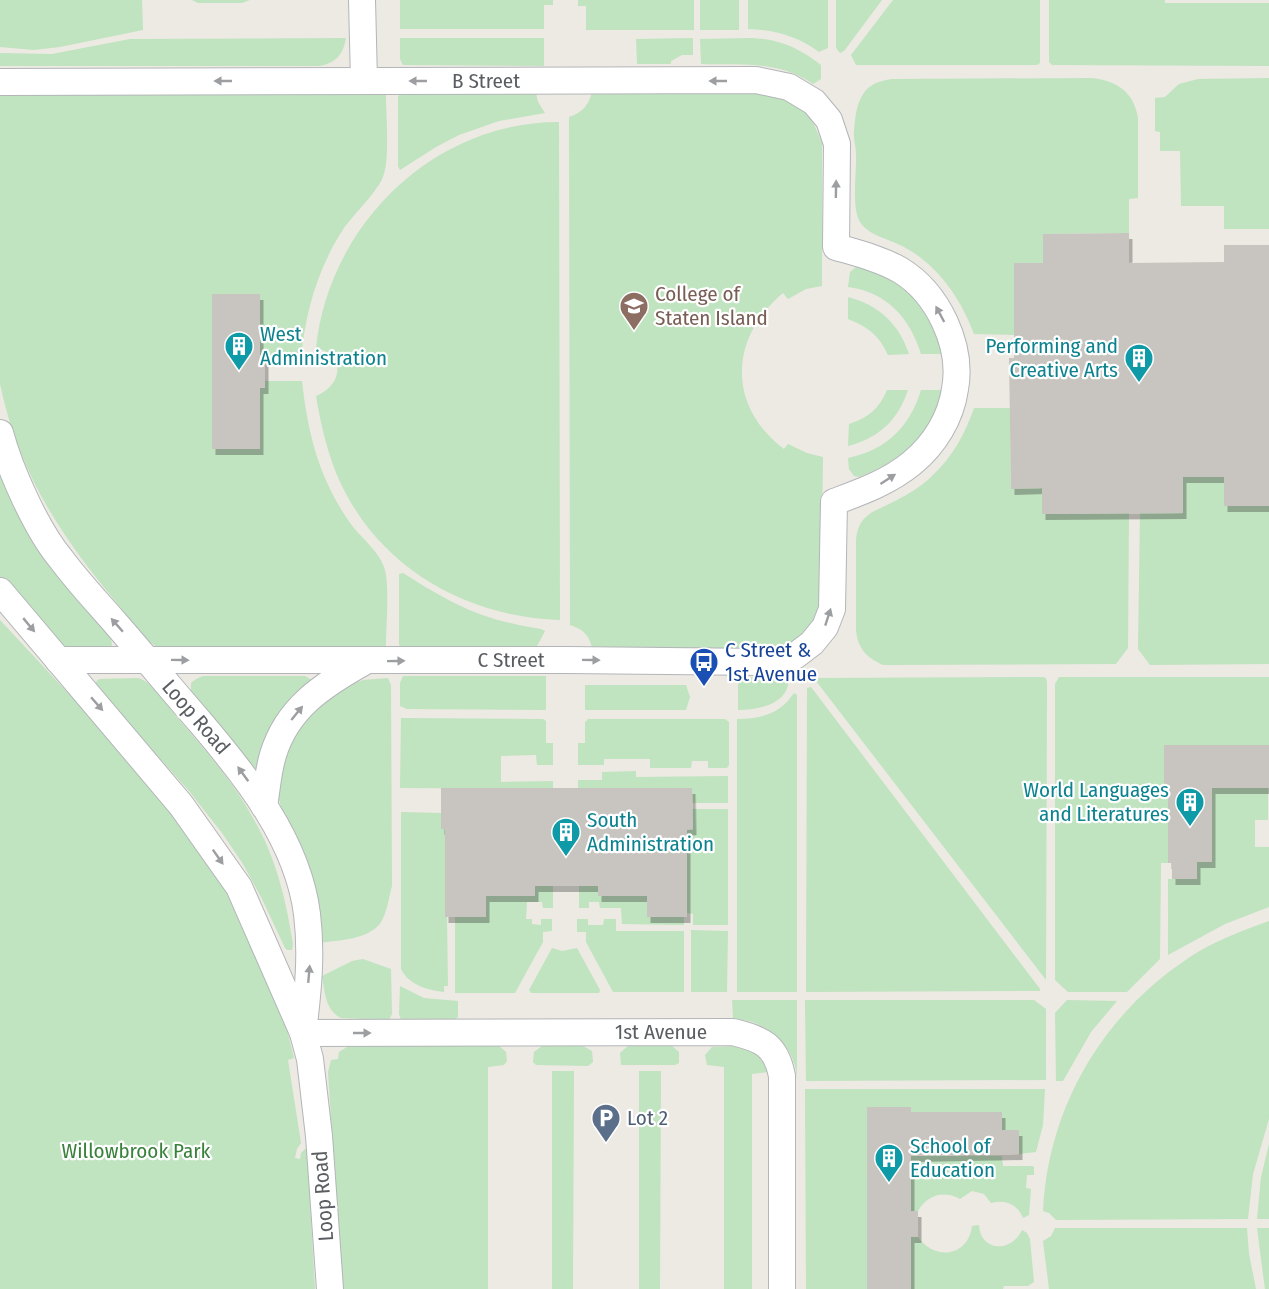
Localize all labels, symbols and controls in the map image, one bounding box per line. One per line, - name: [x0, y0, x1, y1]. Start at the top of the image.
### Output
- street label: B Street: [452, 68, 520, 94]
- one-way arrow: [213, 76, 232, 86]
- one-way arrow: [408, 76, 427, 86]
- one-way arrow: [708, 76, 727, 86]
- one-way arrow: [831, 179, 841, 198]
- place label: College of Staten Island: [655, 281, 768, 331]
- school or university icon: College of Staten Island: [618, 290, 650, 332]
- one-way arrow: [935, 305, 945, 322]
- place label: West Administration: [260, 321, 387, 371]
- building icon: West Administration: [223, 330, 255, 372]
- place label: Performing and Creative Arts: [985, 333, 1118, 383]
- building icon: Performing and Creative Arts: [1123, 342, 1155, 384]
- one-way arrow: [879, 474, 896, 485]
- one-way arrow: [824, 607, 834, 625]
- one-way arrow: [22, 618, 35, 633]
- one-way arrow: [111, 618, 124, 633]
- place label: C Street & 1st Avenue: [725, 637, 817, 687]
- bus stop icon: C Street & 1st Avenue: [688, 646, 720, 688]
- street label: C Street: [477, 647, 545, 673]
- one-way arrow: [170, 655, 189, 664]
- one-way arrow: [581, 655, 600, 665]
- one-way arrow: [386, 656, 405, 666]
- street label: Loop Road: [156, 674, 236, 760]
- one-way arrow: [90, 697, 104, 712]
- one-way arrow: [290, 705, 303, 721]
- one-way arrow: [237, 767, 249, 782]
- place label: World Languages and Literatures: [1023, 777, 1169, 827]
- building icon: World Languages and Literatures: [1174, 786, 1206, 828]
- place label: South Administration: [587, 807, 714, 857]
- building icon: South Administration: [550, 816, 582, 858]
- one-way arrow: [212, 849, 223, 865]
- one-way arrow: [305, 965, 314, 984]
- street label: 1st Avenue: [615, 1019, 707, 1045]
- one-way arrow: [352, 1028, 371, 1038]
- parking icon: Lot 2: [590, 1102, 622, 1144]
- place label: Lot 2: [627, 1105, 668, 1131]
- place label: School of Education: [910, 1133, 995, 1183]
- park label: Willowbrook Park: [62, 1138, 211, 1164]
- building icon: School of Education: [873, 1142, 905, 1184]
- street label: Loop Road: [307, 1150, 339, 1242]

